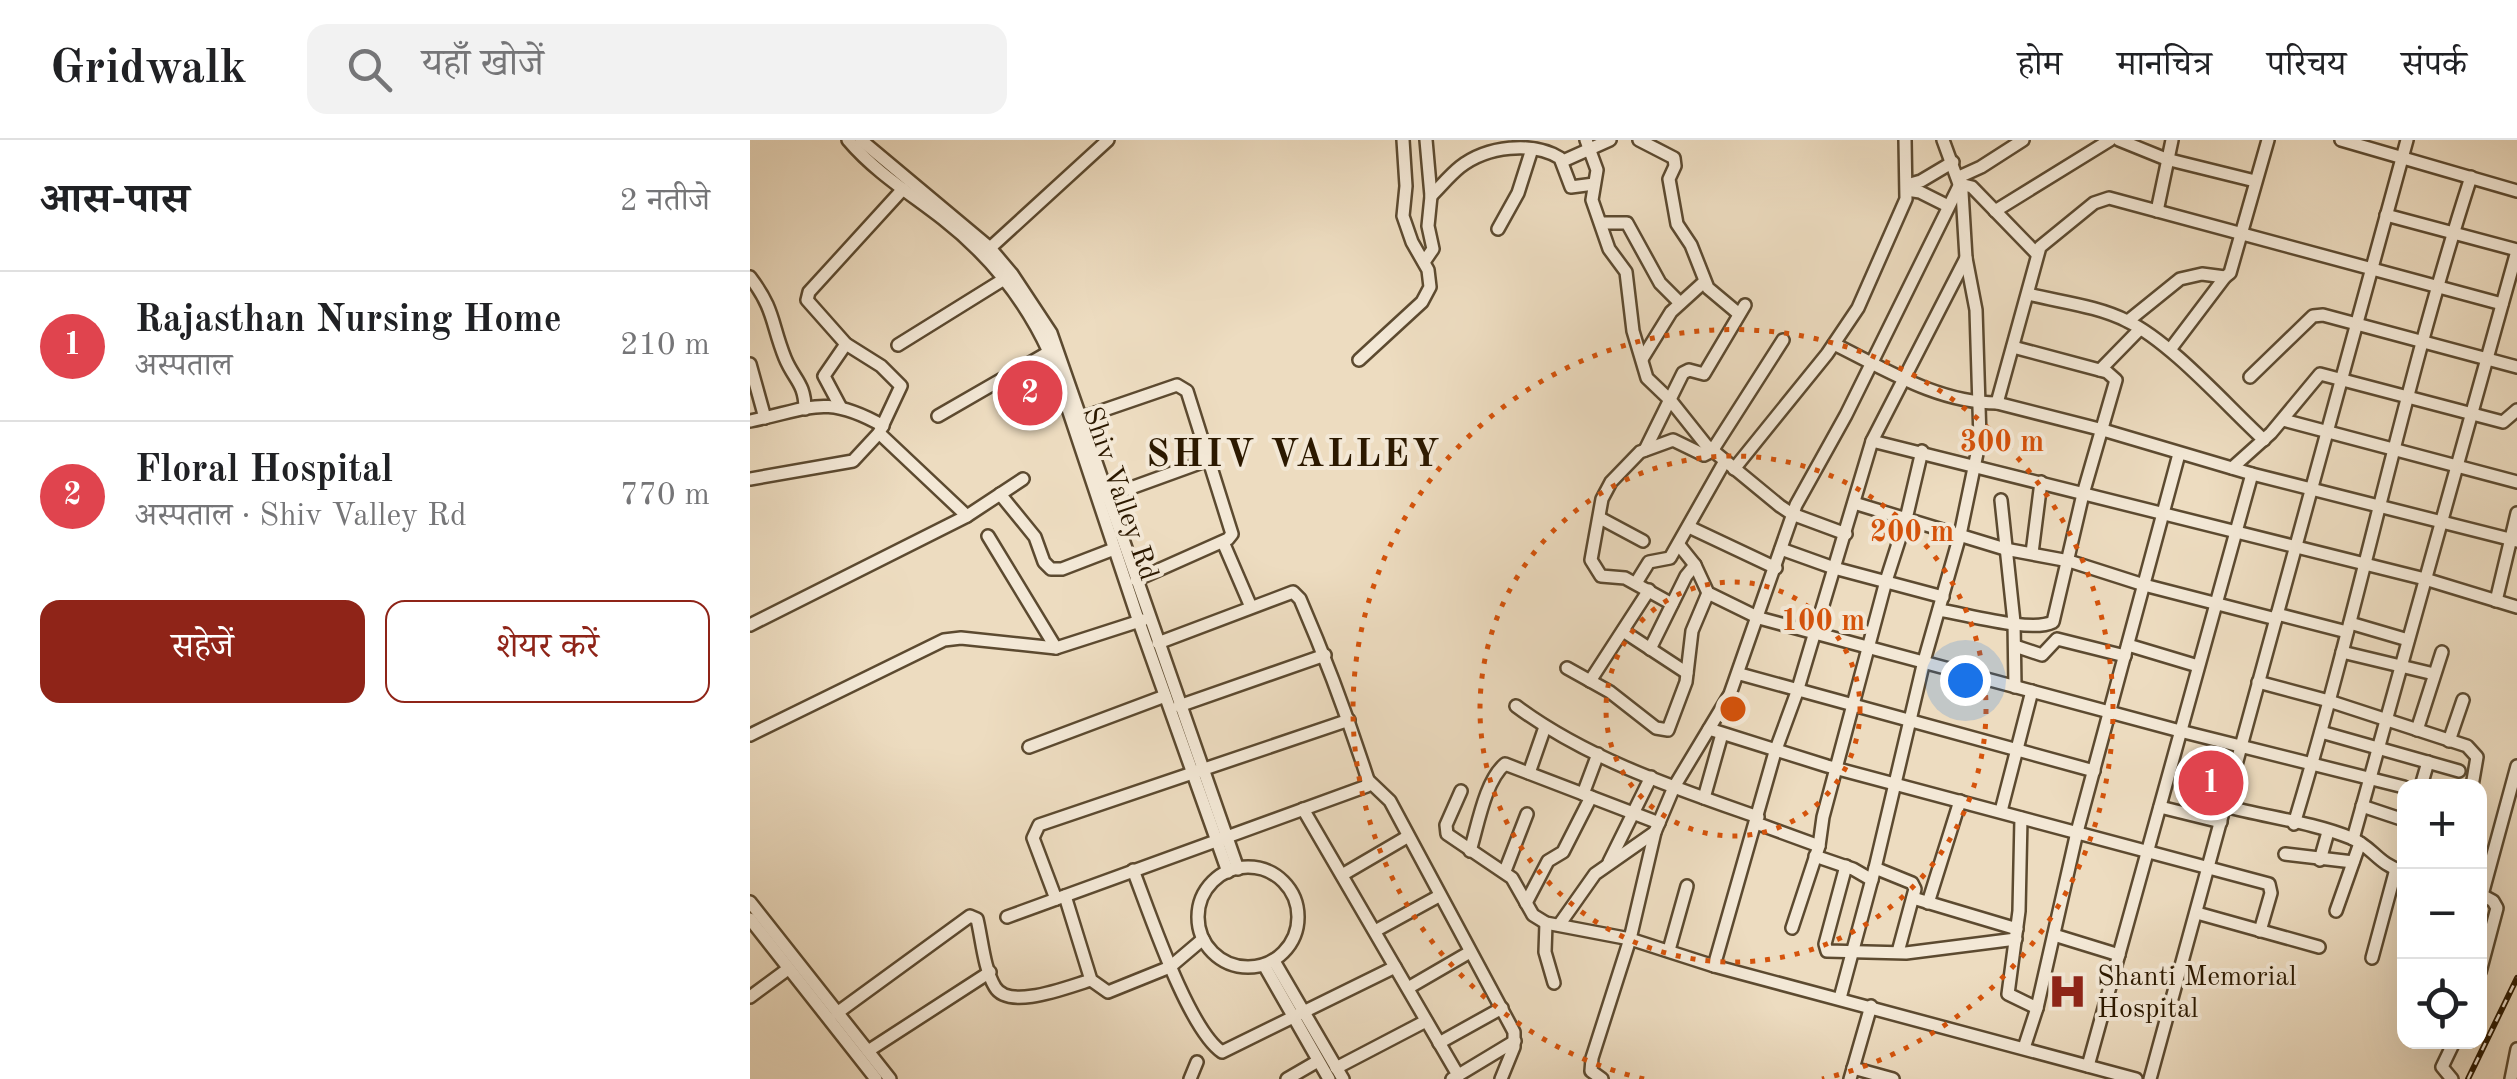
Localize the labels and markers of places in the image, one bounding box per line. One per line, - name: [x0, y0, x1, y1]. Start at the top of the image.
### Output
- pin: 2: [998, 356, 1062, 430]
- centre of rings: [1715, 691, 1751, 727]
- pin: 1: [2178, 746, 2244, 820]
- place label: Shanti Memorial Hospital: [2097, 964, 2297, 1024]
- hospital icon: Shanti Memorial Hospital: [2046, 970, 2088, 1012]

